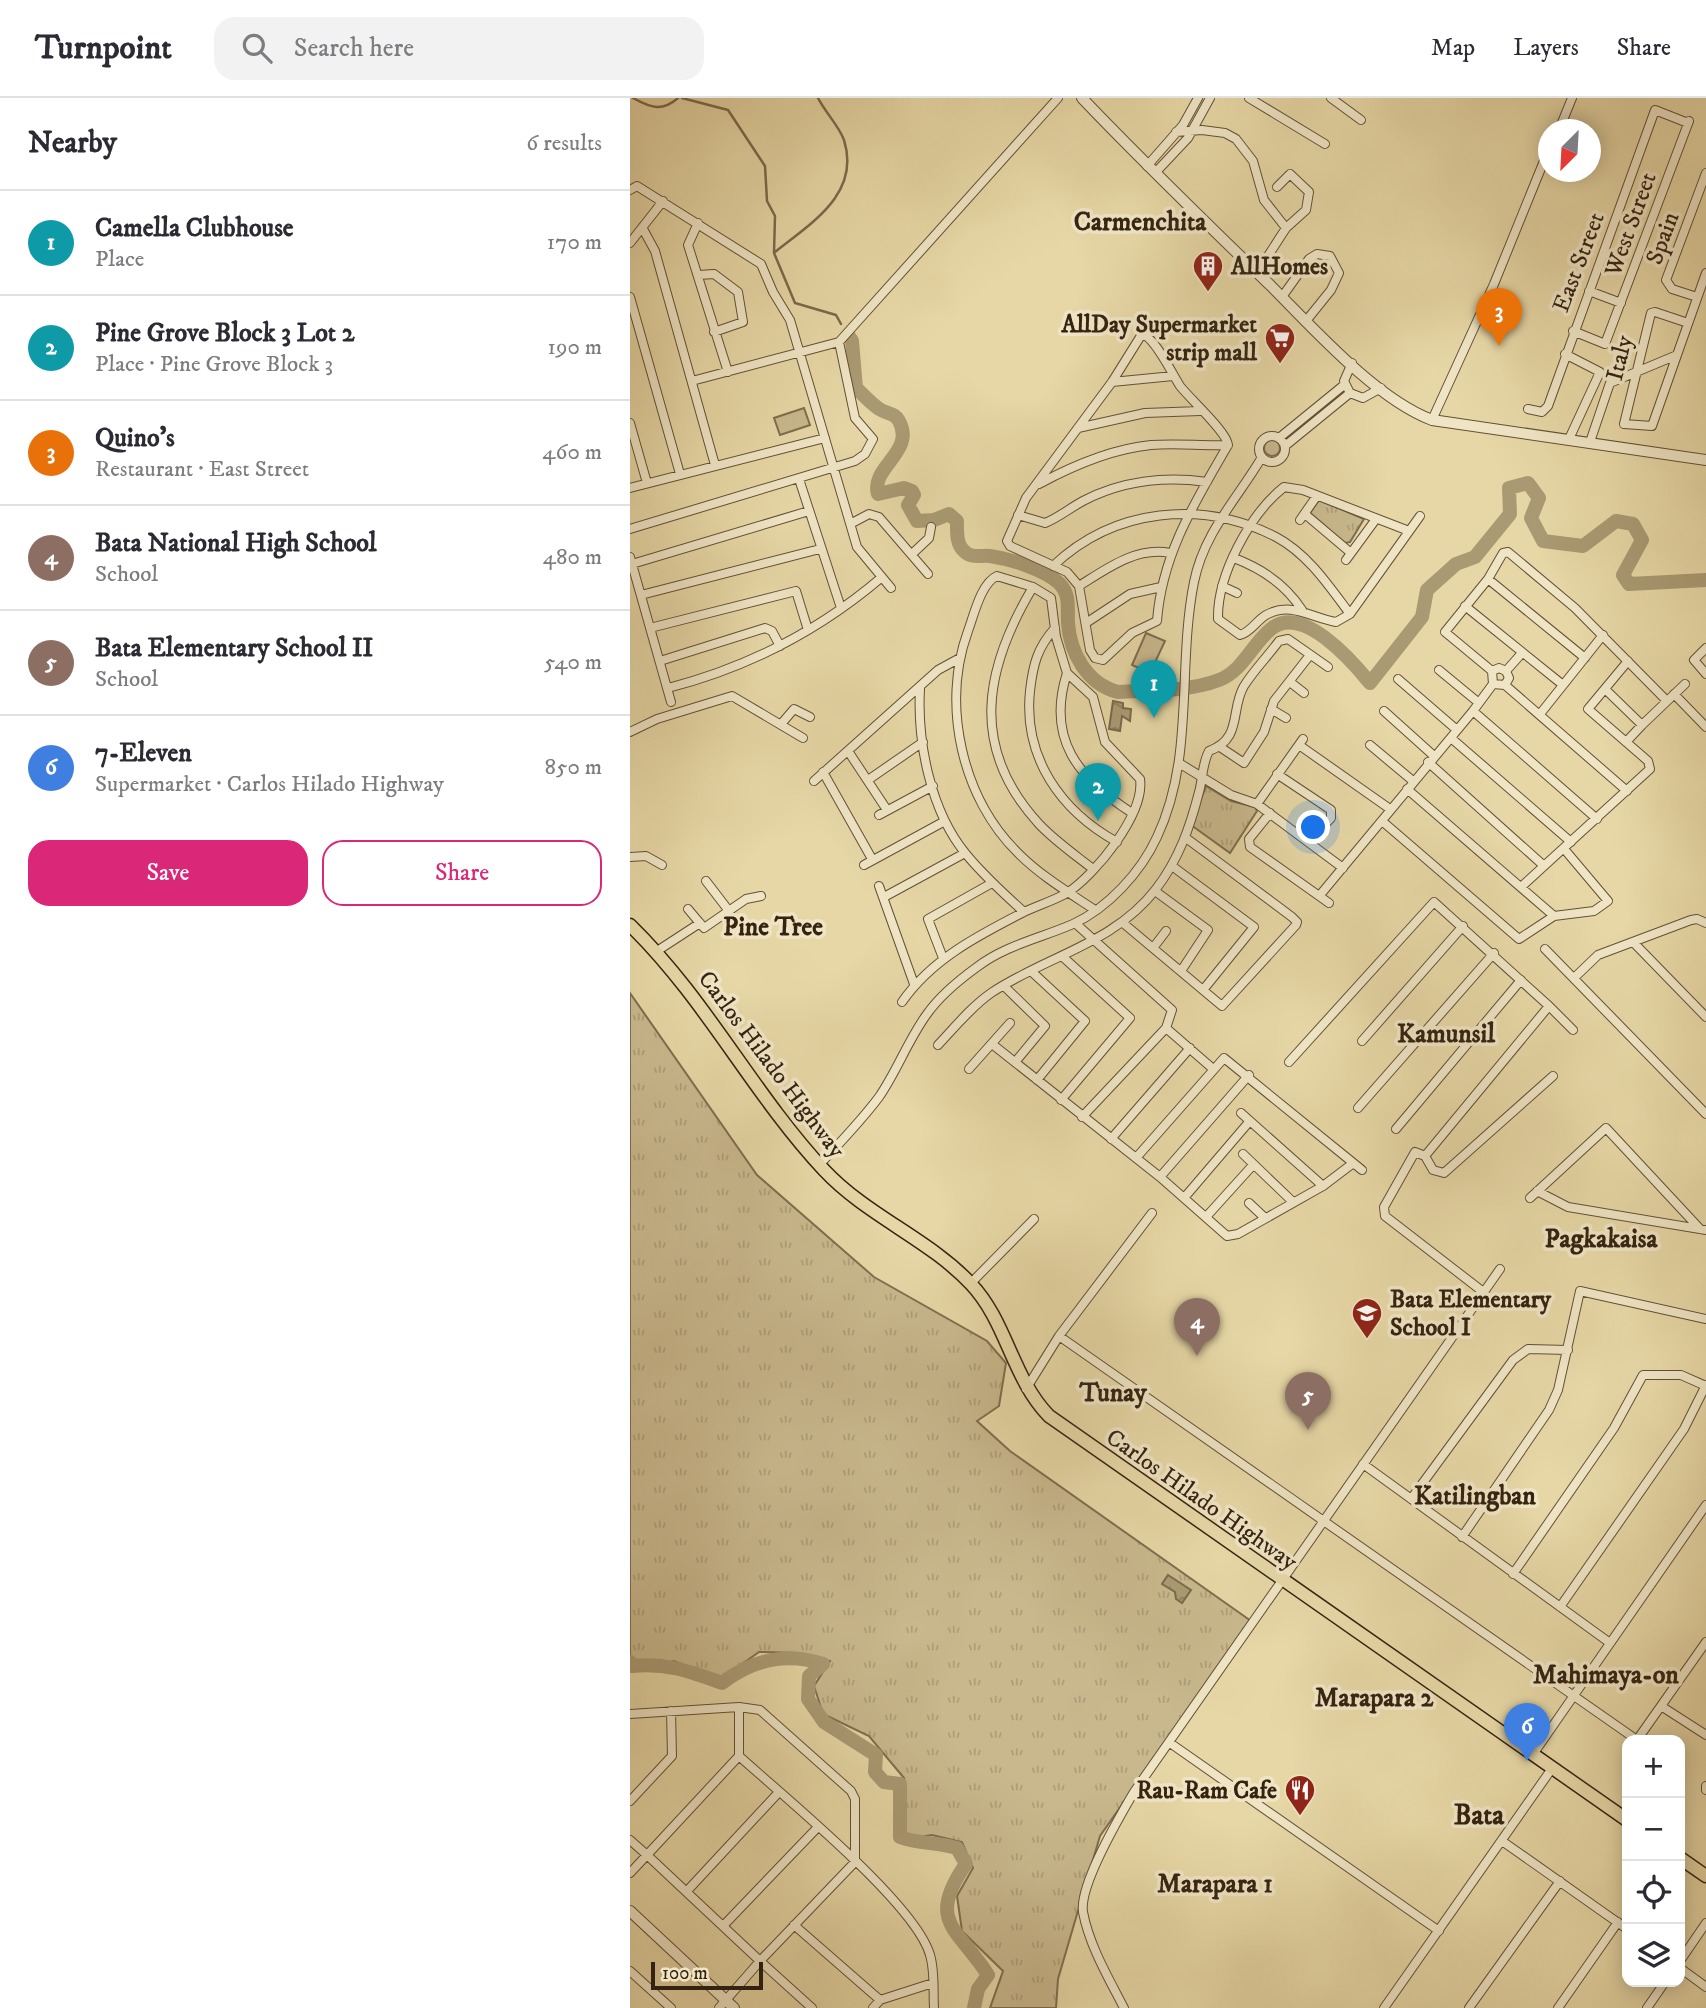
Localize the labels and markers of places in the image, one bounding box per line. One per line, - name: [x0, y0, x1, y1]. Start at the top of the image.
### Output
- building icon: AllHomes: [1191, 249, 1225, 293]
- place label: AllHomes: [1230, 252, 1328, 282]
- pin: 3: [1476, 288, 1522, 346]
- place label: AllDay Supermarket strip mall: [1060, 310, 1258, 368]
- supermarket icon: AllDay Supermarket strip mall: [1263, 321, 1297, 365]
- pin: 1: [1131, 660, 1177, 718]
- pin: 2: [1075, 763, 1121, 821]
- place label: Bata Elementary School I: [1390, 1285, 1552, 1343]
- school or university icon: Bata Elementary School I: [1350, 1296, 1384, 1340]
- pin: 4: [1174, 1298, 1220, 1356]
- pin: 5: [1285, 1372, 1331, 1430]
- pin: 6: [1504, 1703, 1550, 1761]
- restaurant icon: Rau-Ram Cafe: [1283, 1773, 1317, 1817]
- place label: Rau-Ram Cafe: [1137, 1776, 1277, 1806]

